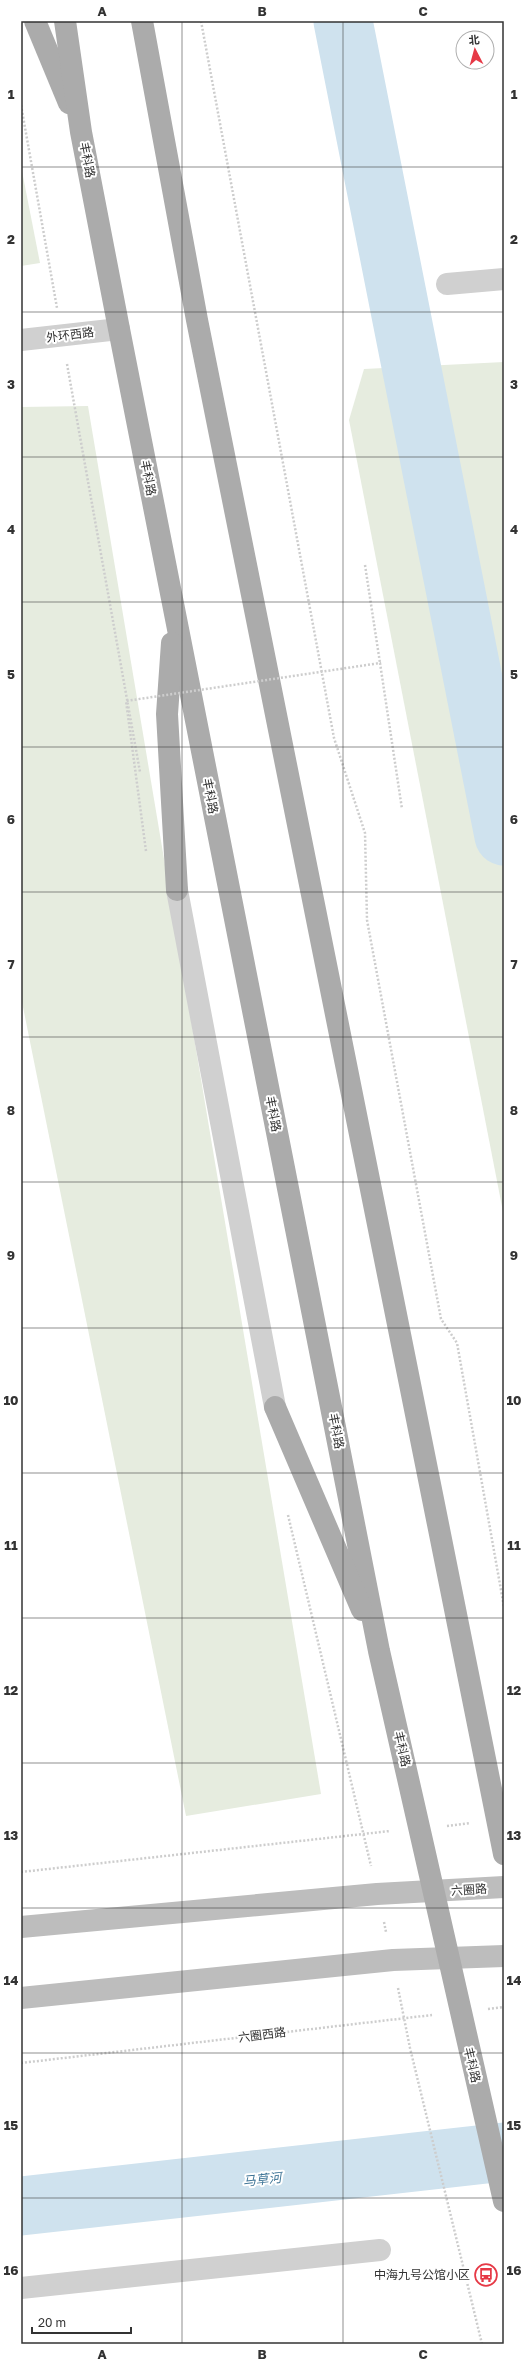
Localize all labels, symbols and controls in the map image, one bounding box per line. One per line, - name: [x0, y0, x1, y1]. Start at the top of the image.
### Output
- text: A: [97, 3, 107, 19]
- text: B: [257, 3, 267, 19]
- text: C: [418, 3, 428, 19]
- north arrow: [455, 30, 495, 70]
- text: 北: [468, 33, 480, 47]
- text: 1: [8, 86, 15, 102]
- text: 1: [511, 86, 518, 102]
- street label: 丰科路: [77, 141, 98, 179]
- text: 2: [7, 231, 15, 247]
- text: 2: [510, 231, 518, 247]
- street label: 外环西路: [45, 324, 95, 345]
- text: 3: [7, 376, 15, 392]
- text: 3: [510, 376, 518, 392]
- street label: 丰科路: [138, 459, 159, 497]
- text: 4: [7, 521, 15, 537]
- text: 4: [510, 521, 518, 537]
- text: 5: [7, 666, 15, 682]
- text: 5: [510, 666, 518, 682]
- street label: 丰科路: [200, 777, 221, 815]
- text: 6: [7, 811, 15, 827]
- text: 6: [510, 811, 518, 827]
- text: 7: [7, 956, 15, 972]
- text: 7: [510, 956, 518, 972]
- street label: 丰科路: [263, 1095, 284, 1133]
- text: 8: [7, 1102, 15, 1118]
- text: 8: [510, 1102, 518, 1118]
- text: 9: [7, 1247, 15, 1263]
- text: 9: [510, 1247, 518, 1263]
- text: 10: [3, 1392, 19, 1408]
- text: 10: [506, 1392, 522, 1408]
- street label: 丰科路: [326, 1412, 347, 1450]
- text: 11: [4, 1537, 18, 1553]
- text: 11: [507, 1537, 521, 1553]
- text: 12: [4, 1682, 18, 1698]
- text: 12: [507, 1682, 521, 1698]
- street label: 丰科路: [391, 1730, 414, 1768]
- text: 13: [4, 1827, 18, 1843]
- text: 13: [507, 1827, 521, 1843]
- street label: 六圈路: [450, 1881, 487, 1898]
- text: 14: [4, 1972, 18, 1988]
- text: 14: [507, 1972, 521, 1988]
- street label: 六圈西路: [237, 2024, 287, 2045]
- street label: 丰科路: [461, 2046, 484, 2084]
- text: 15: [4, 2117, 18, 2133]
- text: 15: [507, 2117, 521, 2133]
- water label: 马草河: [242, 2169, 285, 2189]
- text: 16: [4, 2262, 18, 2278]
- bus stop icon: 中海九号公馆小区: [473, 2262, 499, 2288]
- text: 16: [507, 2262, 521, 2278]
- place label: 中海九号公馆小区: [374, 2267, 470, 2282]
- scale bar: [32, 2309, 131, 2335]
- text: 20 m: [38, 2315, 66, 2330]
- text: A: [97, 2346, 107, 2362]
- text: B: [257, 2346, 267, 2362]
- text: C: [418, 2346, 428, 2362]

